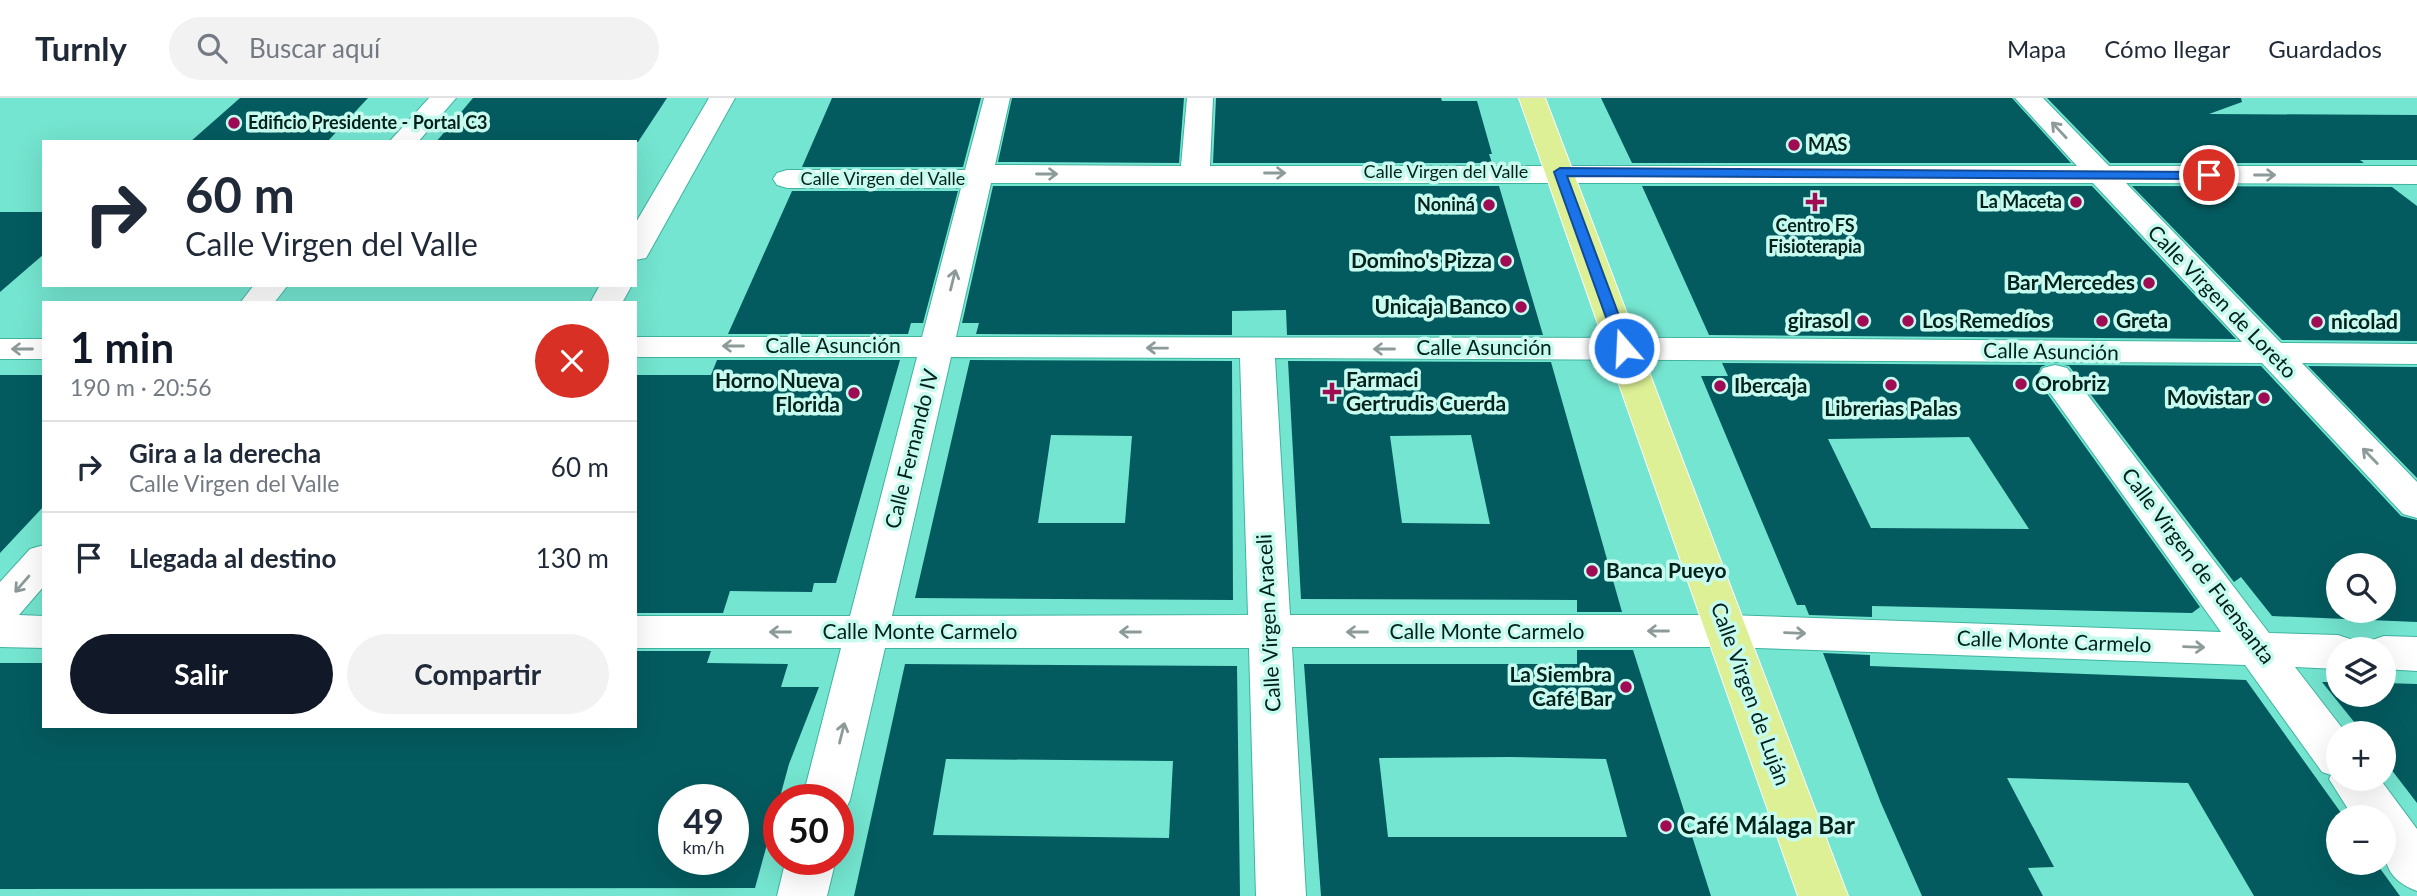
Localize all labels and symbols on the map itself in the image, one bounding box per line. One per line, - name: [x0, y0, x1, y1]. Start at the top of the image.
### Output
- place label: Edificio Presidente - Portal C3: [248, 111, 487, 133]
- marker: Edificio Presidente - Portal C3: [226, 115, 242, 131]
- one-way arrow: [2050, 122, 2067, 139]
- place label: MAS: [1808, 133, 1848, 155]
- marker: MAS: [1786, 137, 1802, 153]
- pin: [2179, 145, 2239, 205]
- street label: Calle Virgen del Valle: [1364, 160, 1528, 182]
- one-way arrow: [1263, 166, 1286, 180]
- street label: Calle Virgen del Valle: [801, 167, 965, 189]
- one-way arrow: [1035, 167, 1058, 180]
- one-way arrow: [2253, 168, 2276, 182]
- place label: La Maceta: [1979, 190, 2062, 212]
- marker: Centro FS Fisioterapia: [1805, 192, 1825, 212]
- place label: Noniná: [1417, 193, 1475, 215]
- marker: La Maceta: [2068, 194, 2084, 210]
- marker: Noniná: [1481, 197, 1497, 213]
- place label: Centro FS Fisioterapia: [1768, 214, 1862, 257]
- street label: Calle Virgen de Loreto: [2143, 219, 2303, 383]
- place label: Domino's Pizza: [1351, 247, 1492, 272]
- marker: Domino's Pizza: [1498, 253, 1514, 269]
- one-way arrow: [947, 269, 960, 292]
- place label: Bar Mercedes: [2006, 269, 2135, 294]
- marker: Bar Mercedes: [2141, 275, 2157, 291]
- place label: Unicaja Banco: [1375, 293, 1507, 318]
- marker: Unicaja Banco: [1513, 299, 1529, 315]
- place label: girasol: [1788, 307, 1849, 332]
- place label: Los Remedíos: [1922, 307, 2050, 332]
- place label: Greta: [2116, 307, 2168, 332]
- place label: nicolad: [2331, 308, 2398, 333]
- position arrow: [1587, 311, 1661, 385]
- marker: girasol: [1855, 313, 1871, 329]
- marker: Los Remedíos: [1900, 313, 1916, 329]
- marker: Greta: [2094, 313, 2110, 329]
- marker: nicolad: [2309, 314, 2325, 330]
- street label: Calle Asunción: [765, 332, 901, 357]
- street label: Calle Asunción: [1416, 334, 1552, 359]
- street label: Calle Asunción: [1983, 337, 2119, 364]
- one-way arrow: [722, 340, 745, 353]
- one-way arrow: [1146, 341, 1169, 355]
- one-way arrow: [11, 342, 34, 356]
- one-way arrow: [1373, 342, 1396, 356]
- street label: Calle Fernando IV: [879, 366, 943, 531]
- place label: Farmaci Gertrudis Cuerda: [1346, 366, 1506, 415]
- place label: Horno Nueva Florida: [715, 367, 840, 416]
- place label: Orobriz: [2035, 370, 2106, 395]
- place label: Ibercaja: [1734, 372, 1808, 397]
- marker: Orobriz: [2013, 376, 2029, 392]
- marker: Librerias Palas: [1883, 377, 1899, 393]
- marker: Ibercaja: [1712, 378, 1728, 394]
- marker: Farmaci Gertrudis Cuerda: [1324, 384, 1340, 400]
- place label: Movistar: [2167, 384, 2250, 409]
- marker: Horno Nueva Florida: [846, 385, 862, 401]
- marker: Movistar: [2256, 390, 2272, 406]
- place label: Librerias Palas: [1824, 395, 1958, 420]
- one-way arrow: [2362, 447, 2378, 465]
- street label: Calle Virgen de Fuensanta: [2117, 462, 2281, 668]
- street label: Calle Virgen Araceli: [1250, 534, 1285, 713]
- place label: Banca Pueyo: [1606, 557, 1727, 582]
- marker: Banca Pueyo: [1584, 563, 1600, 579]
- one-way arrow: [14, 575, 30, 593]
- street label: Calle Virgen de Luján: [1707, 599, 1796, 788]
- street label: Calle Monte Carmelo: [823, 618, 1017, 643]
- street label: Calle Monte Carmelo: [1390, 618, 1584, 643]
- one-way arrow: [1647, 624, 1670, 638]
- one-way arrow: [769, 625, 792, 639]
- one-way arrow: [1119, 625, 1142, 639]
- one-way arrow: [1346, 625, 1369, 639]
- street label: Calle Monte Carmelo: [1956, 625, 2152, 656]
- one-way arrow: [1783, 627, 1806, 640]
- one-way arrow: [2182, 640, 2205, 654]
- place label: La Siembra Café Bar: [1509, 661, 1612, 710]
- marker: La Siembra Café Bar: [1618, 679, 1634, 695]
- one-way arrow: [836, 723, 849, 745]
- speed limit sign: 50: [763, 784, 854, 875]
- place label: Café Málaga Bar: [1680, 810, 1855, 839]
- marker: Café Málaga Bar: [1658, 818, 1674, 834]

